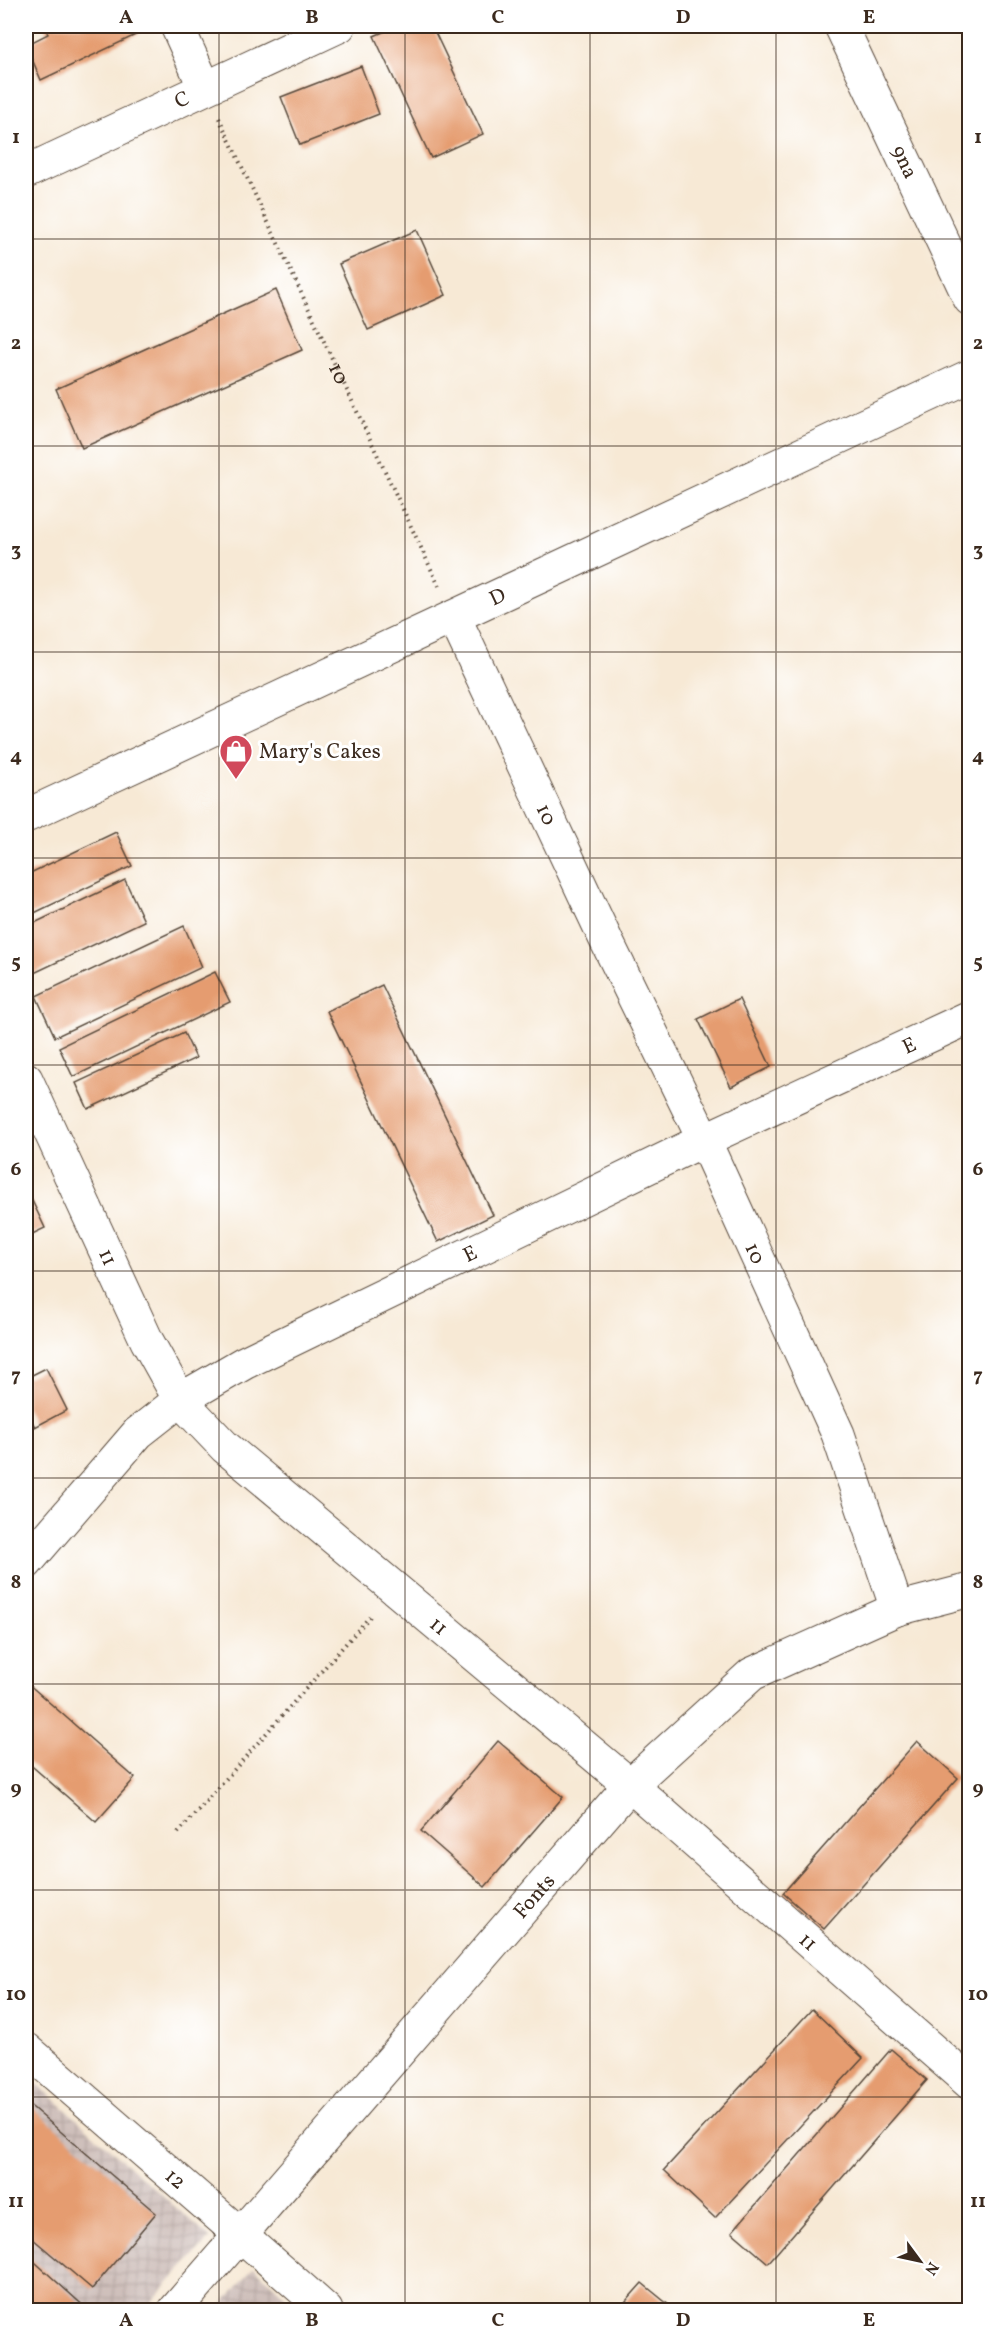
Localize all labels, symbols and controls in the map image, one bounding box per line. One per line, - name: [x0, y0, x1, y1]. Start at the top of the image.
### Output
- text: A: [119, 4, 133, 32]
- text: B: [305, 4, 319, 32]
- text: C: [492, 4, 505, 32]
- text: D: [676, 4, 690, 32]
- text: E: [863, 4, 875, 32]
- street label: C: [170, 85, 195, 117]
- text: 1: [12, 124, 20, 152]
- text: 1: [974, 124, 982, 152]
- street label: 9na: [883, 141, 924, 184]
- text: 2: [11, 330, 21, 358]
- text: 2: [973, 330, 983, 358]
- street label: 10: [320, 358, 355, 389]
- text: 3: [11, 537, 21, 565]
- text: 3: [973, 537, 983, 565]
- street label: D: [485, 581, 511, 614]
- shop icon: Mary's Cakes: [218, 733, 254, 780]
- place label: Mary's Cakes: [259, 738, 381, 767]
- text: 4: [10, 743, 22, 771]
- text: 4: [972, 743, 984, 771]
- street label: 10: [528, 799, 563, 830]
- text: 5: [11, 949, 21, 977]
- text: 5: [973, 949, 983, 977]
- street label: E: [898, 1031, 921, 1062]
- text: 6: [11, 1156, 22, 1184]
- text: 6: [973, 1156, 984, 1184]
- street label: 10: [737, 1238, 772, 1269]
- street label: E: [459, 1239, 483, 1271]
- street label: 11: [90, 1244, 123, 1271]
- text: 7: [11, 1362, 21, 1390]
- text: 7: [973, 1362, 983, 1390]
- text: 8: [11, 1569, 21, 1597]
- text: 8: [973, 1569, 983, 1597]
- street label: 11: [422, 1610, 454, 1643]
- text: 9: [10, 1775, 22, 1803]
- text: 9: [972, 1775, 984, 1803]
- street label: Fonts: [507, 1868, 563, 1926]
- street label: 11: [792, 1926, 823, 1959]
- text: 10: [6, 1981, 26, 2009]
- text: 10: [968, 1981, 988, 2009]
- street label: 12: [158, 2162, 192, 2197]
- text: 11: [8, 2188, 24, 2216]
- text: 11: [970, 2188, 986, 2216]
- north arrow: [890, 2231, 950, 2291]
- text: N: [918, 2257, 943, 2279]
- text: A: [119, 2307, 133, 2335]
- text: B: [305, 2307, 319, 2335]
- text: C: [492, 2307, 505, 2335]
- text: D: [676, 2307, 690, 2335]
- text: E: [863, 2307, 875, 2335]

